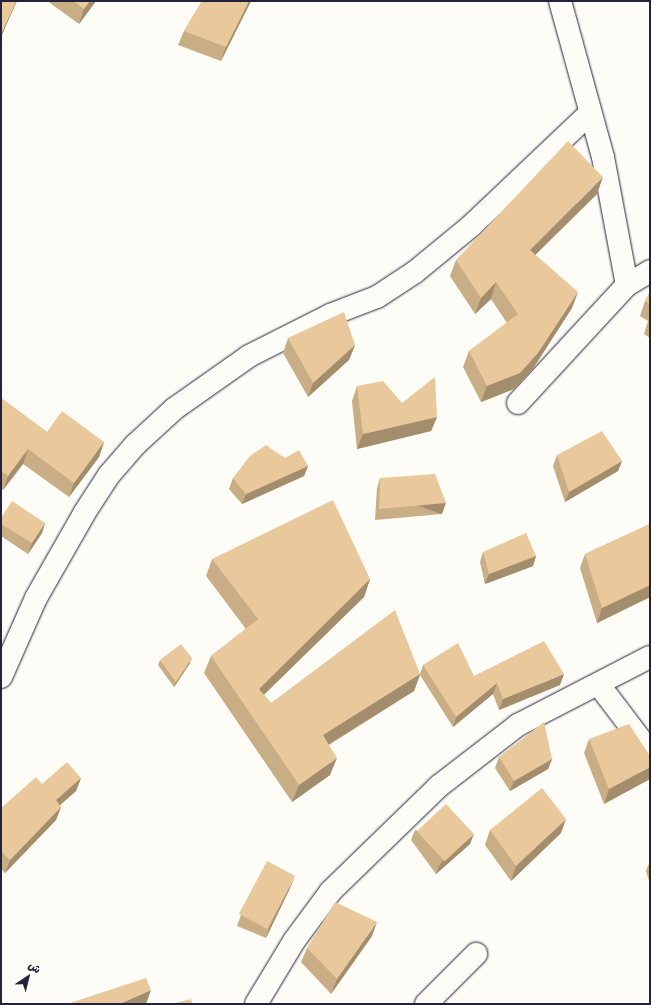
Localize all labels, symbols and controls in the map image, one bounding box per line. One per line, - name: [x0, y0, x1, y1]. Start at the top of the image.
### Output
- north arrow: [8, 957, 48, 997]
- text: ش: [26, 958, 44, 976]

